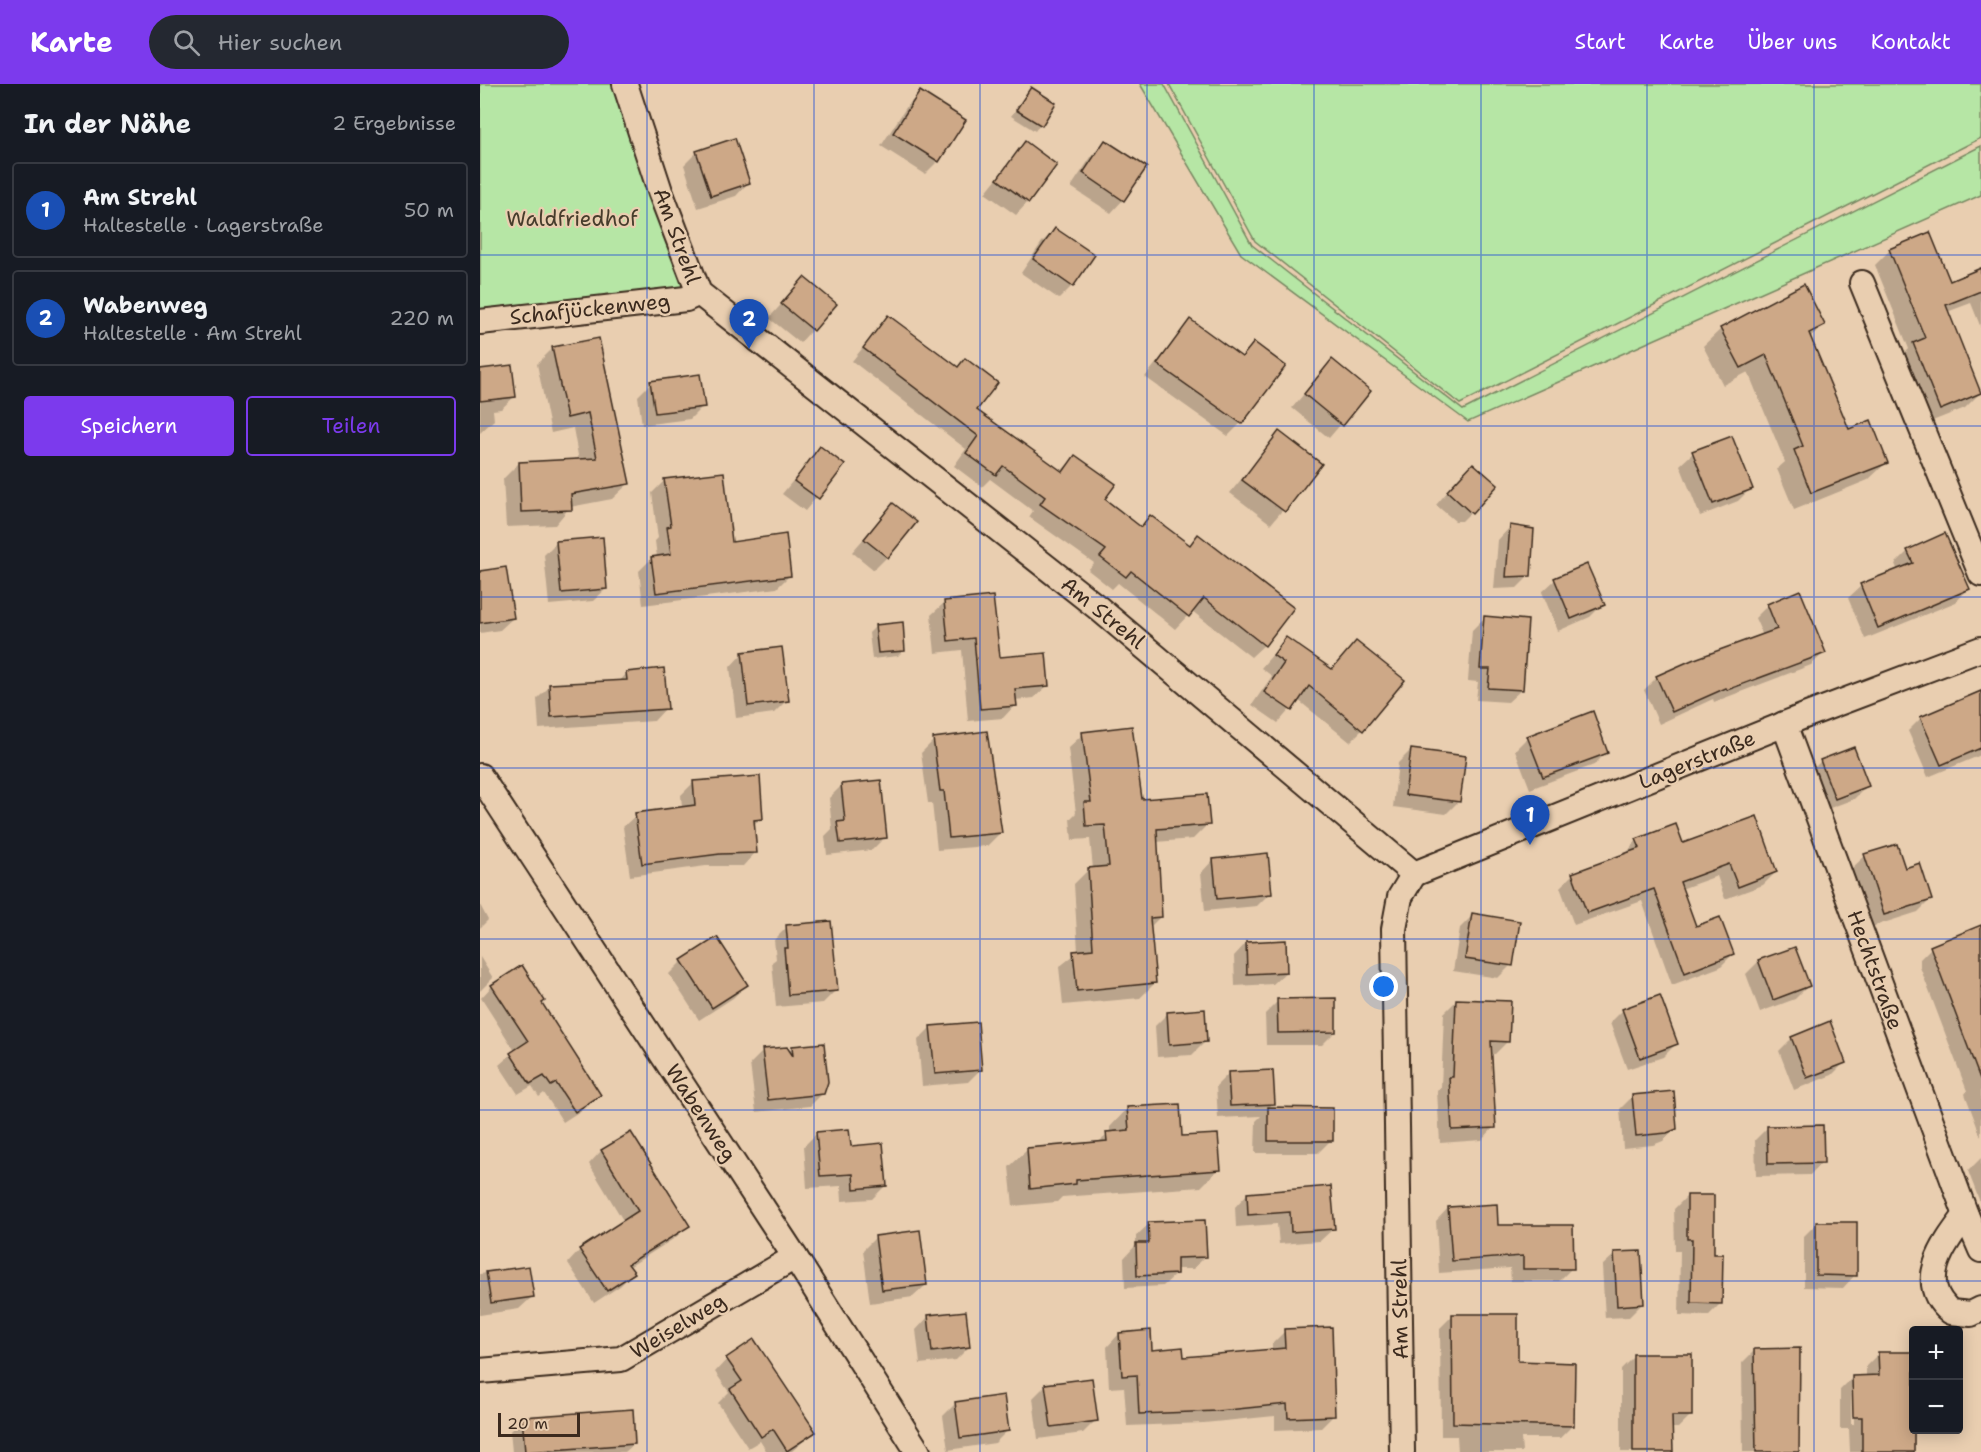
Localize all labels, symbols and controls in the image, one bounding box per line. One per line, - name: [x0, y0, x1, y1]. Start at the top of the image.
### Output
- search box: [149, 15, 569, 69]
- text: Karte: [30, 23, 113, 61]
- icon: search: [170, 26, 203, 59]
- text: Hier suchen: [218, 28, 342, 57]
- text: Start: [1575, 28, 1626, 56]
- text: Karte: [1659, 28, 1715, 56]
- text: Über uns: [1748, 28, 1838, 56]
- text: Kontakt: [1871, 28, 1951, 56]
- text: In der Nähe: [24, 106, 191, 141]
- text: 2 Ergebnisse: [332, 110, 456, 136]
- text: Am Strehl: [83, 183, 197, 212]
- street label: Am Strehl: [647, 184, 708, 289]
- text: 1: [41, 197, 50, 223]
- text: 50 m: [404, 197, 454, 223]
- park label: Waldfriedhof: [506, 205, 638, 233]
- text: Haltestelle · Lagerstraße: [83, 212, 324, 238]
- street label: Schafjückenweg: [508, 287, 672, 331]
- text: Wabenweg: [83, 291, 208, 320]
- pin: 2: [730, 300, 768, 349]
- text: 2: [39, 305, 53, 331]
- text: 220 m: [390, 305, 454, 331]
- text: Haltestelle · Am Strehl: [83, 320, 302, 346]
- button: Speichern: [24, 396, 234, 456]
- button: Teilen: [246, 396, 456, 456]
- street label: Am Strehl: [1055, 570, 1151, 656]
- street label: Lagerstraße: [1634, 724, 1760, 796]
- pin: 1: [1510, 796, 1550, 845]
- street label: Hechtstraße: [1840, 906, 1910, 1034]
- your location: [1369, 972, 1398, 1001]
- street label: Wabenweg: [659, 1059, 743, 1167]
- street label: Am Strehl: [1385, 1258, 1415, 1360]
- street label: Weiselweg: [625, 1287, 731, 1365]
- map controls: [1909, 1326, 1963, 1434]
- button: +: [1909, 1326, 1963, 1380]
- button: −: [1909, 1380, 1963, 1434]
- scale bar: [498, 1410, 580, 1438]
- text: 20 m: [507, 1413, 548, 1434]

